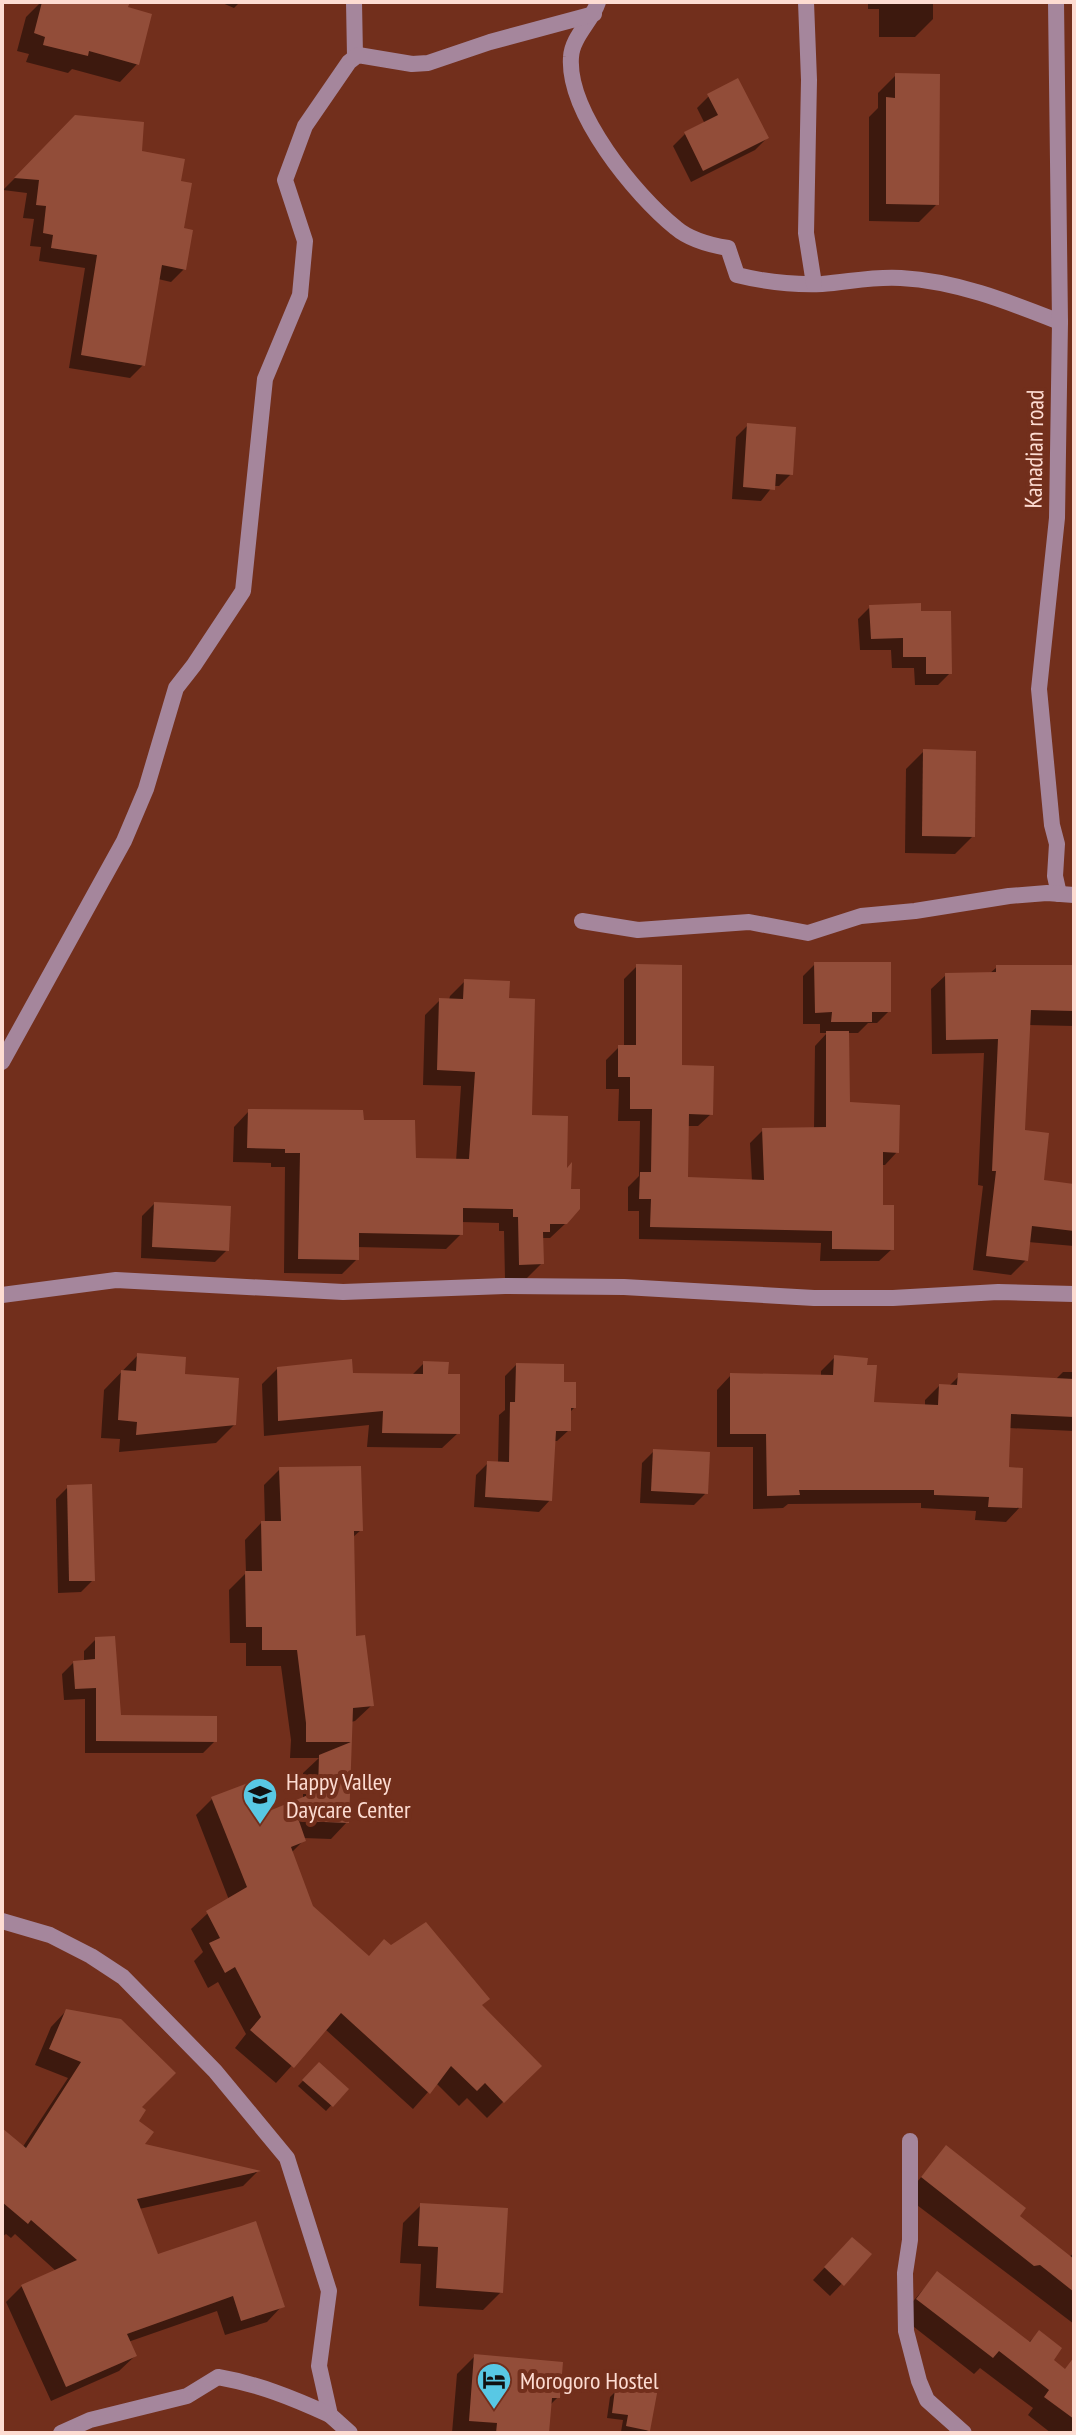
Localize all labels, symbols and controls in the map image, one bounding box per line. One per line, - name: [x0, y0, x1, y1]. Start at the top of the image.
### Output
- street label: Kanadian road: [1017, 389, 1051, 509]
- place label: Happy Valley Daycare Center: [286, 1766, 411, 1825]
- school or university icon: Happy Valley Daycare Center: [241, 1776, 279, 1826]
- hotel icon: Morogoro Hostel: [475, 2361, 513, 2411]
- place label: Morogoro Hostel: [520, 2365, 659, 2396]

